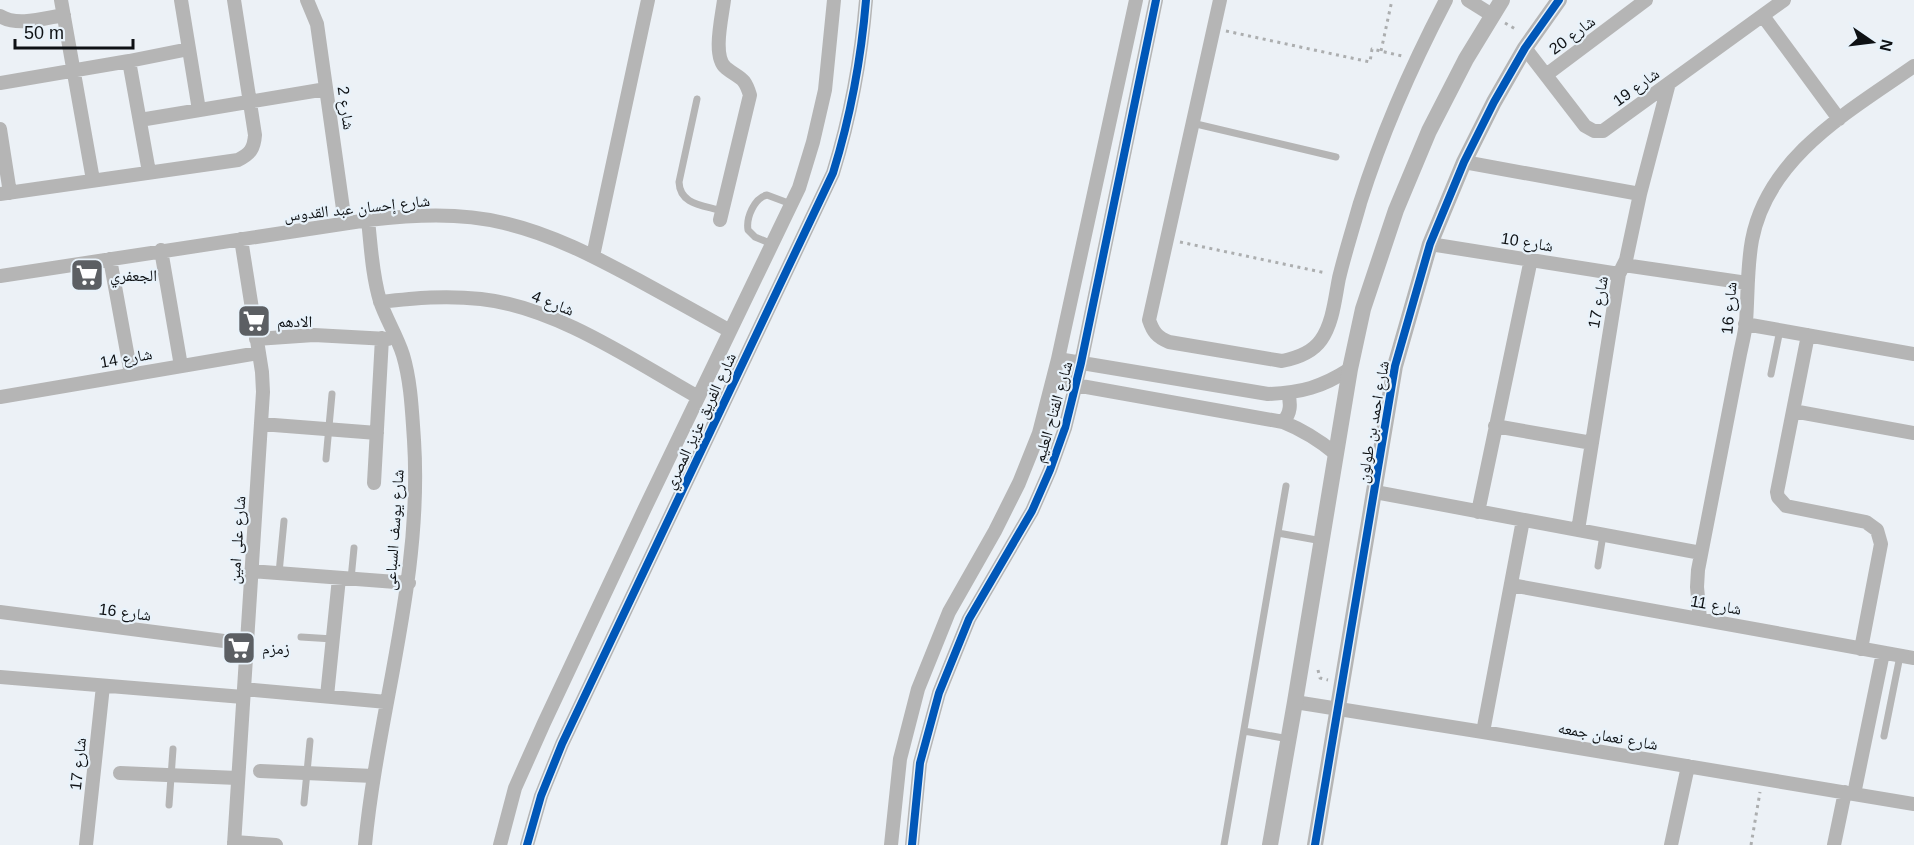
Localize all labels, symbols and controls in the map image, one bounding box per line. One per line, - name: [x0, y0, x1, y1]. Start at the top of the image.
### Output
- scale bar: [15, 12, 134, 50]
- street label: شارع 20: [1546, 12, 1599, 59]
- north arrow: [1842, 12, 1902, 72]
- text: 50 m: [24, 23, 64, 43]
- text: N: [1876, 38, 1896, 53]
- street label: شارع 19: [1610, 65, 1663, 111]
- street label: شارع 2: [333, 85, 357, 131]
- street label: شارع إحسان عبد القدوس: [283, 192, 431, 226]
- street label: شارع 10: [1499, 229, 1554, 256]
- supermarket icon: الجعفري: [69, 257, 105, 293]
- place label: الجعفري: [110, 267, 157, 288]
- street label: شارع 17: [1585, 275, 1613, 330]
- street label: شارع 16: [1718, 281, 1742, 335]
- street label: شارع 4: [529, 287, 576, 321]
- supermarket icon: الادهم: [236, 303, 272, 339]
- place label: الادهم: [277, 313, 312, 332]
- street label: شارع 14: [99, 345, 154, 373]
- street label: شارع الفريق عزيز المصري: [661, 350, 743, 494]
- street label: شارع الفتاح العليم: [1030, 359, 1078, 465]
- street label: شارع احمد بن طولون: [1354, 359, 1394, 485]
- street label: شارع يوسف السباعى: [381, 469, 409, 591]
- street label: شارع على امين: [225, 495, 251, 585]
- street label: شارع 11: [1689, 592, 1743, 620]
- street label: شارع 16: [98, 600, 152, 626]
- supermarket icon: زمزم: [221, 630, 257, 666]
- place label: زمزم: [262, 640, 290, 659]
- street label: شارع نعمان جمعه: [1556, 719, 1659, 755]
- street label: شارع 17: [67, 737, 91, 791]

